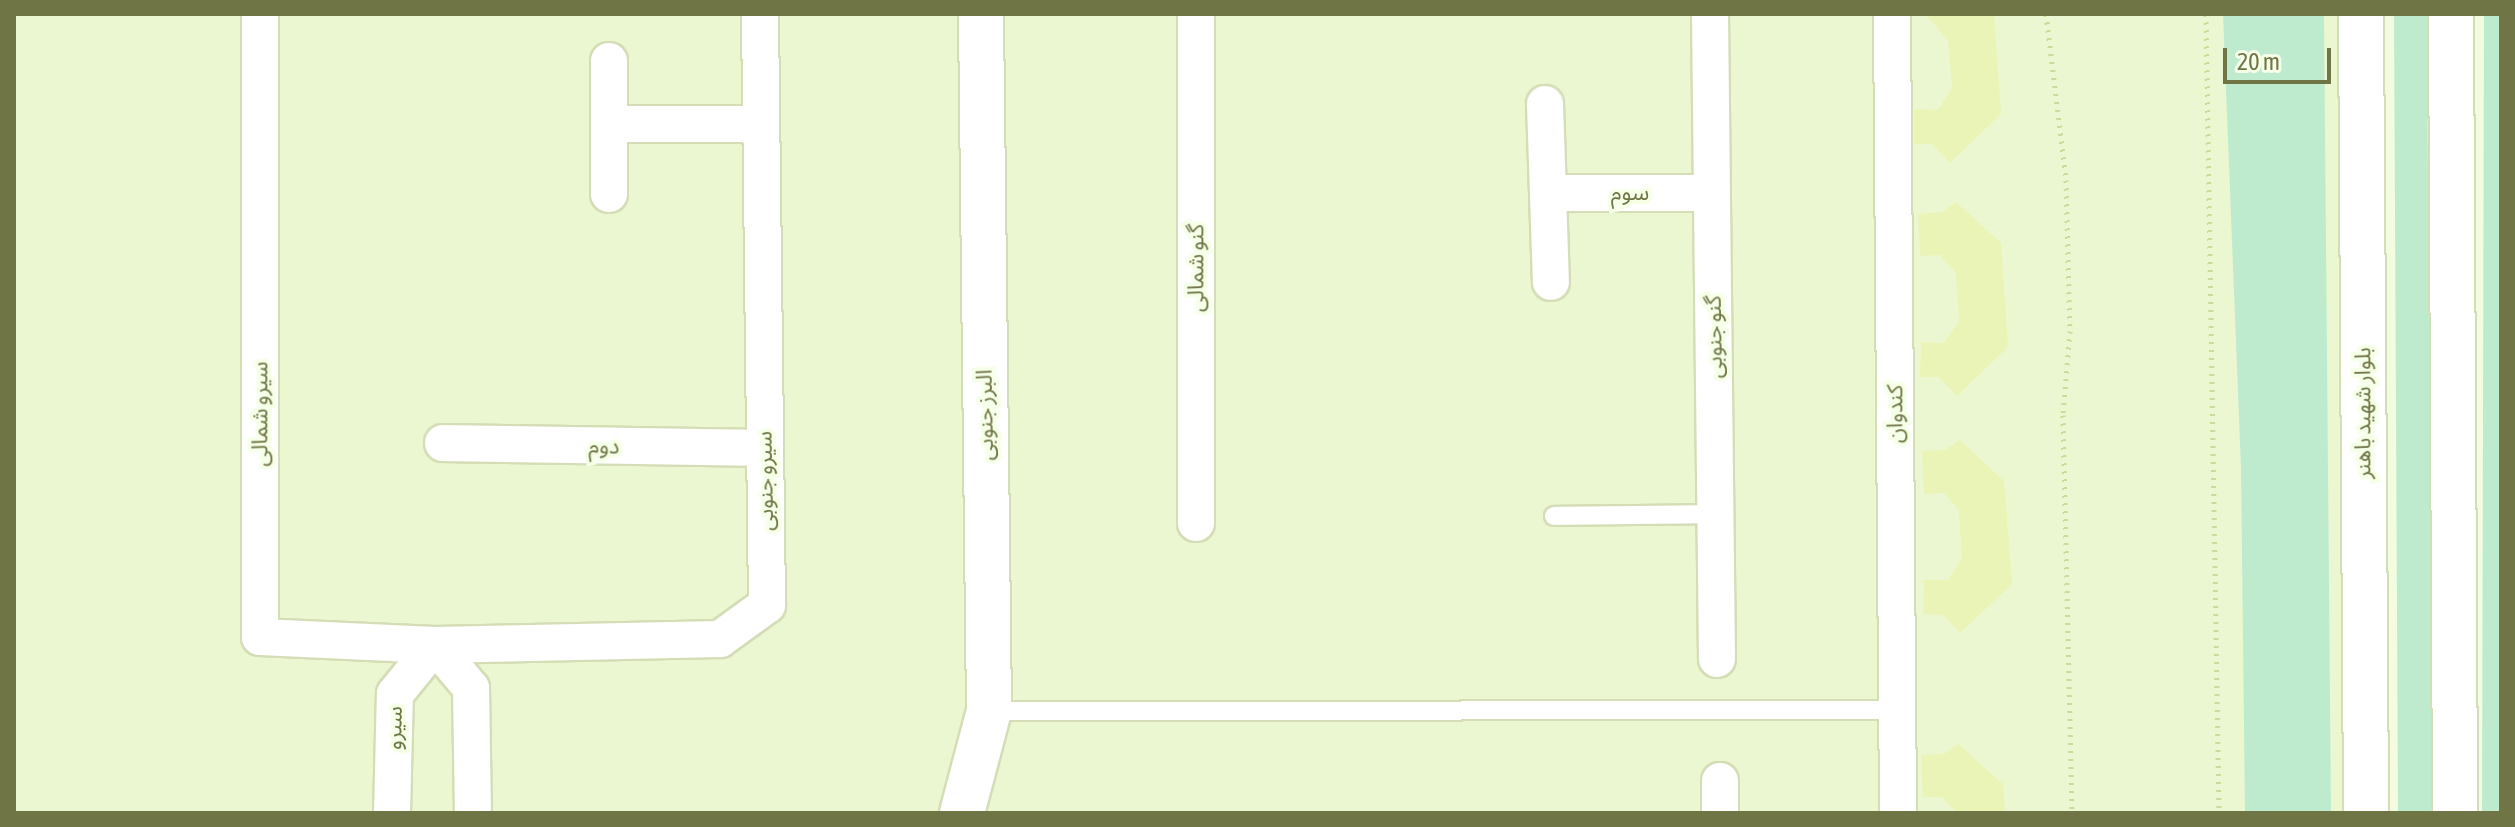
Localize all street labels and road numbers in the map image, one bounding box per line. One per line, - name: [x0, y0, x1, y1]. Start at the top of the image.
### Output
- street label: سوم: [1611, 180, 1649, 206]
- street label: گنو شمالی: [1183, 224, 1209, 312]
- street label: گنو جنوبی: [1700, 295, 1728, 379]
- street label: بلوار شهید باهنر: [2350, 347, 2376, 479]
- street label: سیرو شمالی: [247, 361, 273, 467]
- street label: البرز جنوبی: [971, 369, 999, 461]
- street label: کندوان: [1882, 385, 1908, 443]
- street label: سیرو جنوبی: [751, 431, 779, 531]
- street label: دوم: [588, 433, 620, 459]
- street label: سیرو: [380, 706, 408, 750]

